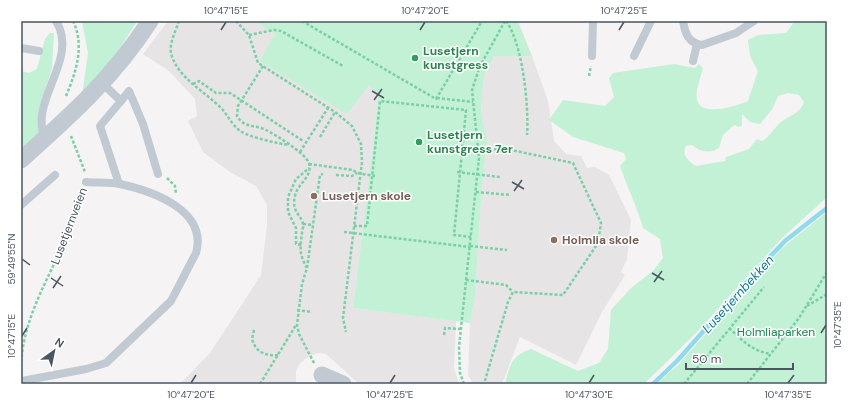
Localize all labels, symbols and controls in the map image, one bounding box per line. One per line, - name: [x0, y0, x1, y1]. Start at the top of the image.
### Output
- text: 10°47'15"E: [204, 4, 248, 17]
- text: 10°47'20"E: [401, 4, 449, 17]
- text: 10°47'25"E: [601, 4, 648, 17]
- place label: Lusetjern kunstgress: [423, 43, 488, 73]
- marker: Lusetjern kunstgress: [410, 53, 420, 63]
- place label: Lusetjern kunstgress 7er: [427, 127, 513, 157]
- marker: Lusetjern kunstgress 7er: [414, 137, 424, 147]
- street label: Lusetjernveien: [47, 185, 91, 267]
- place label: Lusetjern skole: [322, 188, 411, 204]
- marker: Lusetjern skole: [309, 191, 319, 201]
- place label: Holmlia skole: [562, 232, 639, 248]
- text: 59°49'55"N: [5, 233, 18, 285]
- marker: Holmlia skole: [549, 235, 559, 245]
- water label: Lusetjernbekken: [698, 251, 778, 337]
- text: 10°47'35"E: [831, 301, 844, 349]
- text: 10°47'15"E: [5, 314, 18, 358]
- park label: Holmliaparken: [737, 324, 815, 340]
- north arrow: [34, 331, 74, 371]
- text: N: [52, 335, 67, 351]
- scale bar: [686, 345, 793, 371]
- text: 50 m: [692, 351, 721, 367]
- text: 10°47'20"E: [167, 388, 215, 401]
- text: 10°47'25"E: [367, 388, 414, 401]
- text: 10°47'30"E: [565, 388, 613, 401]
- text: 10°47'35"E: [764, 388, 812, 401]

